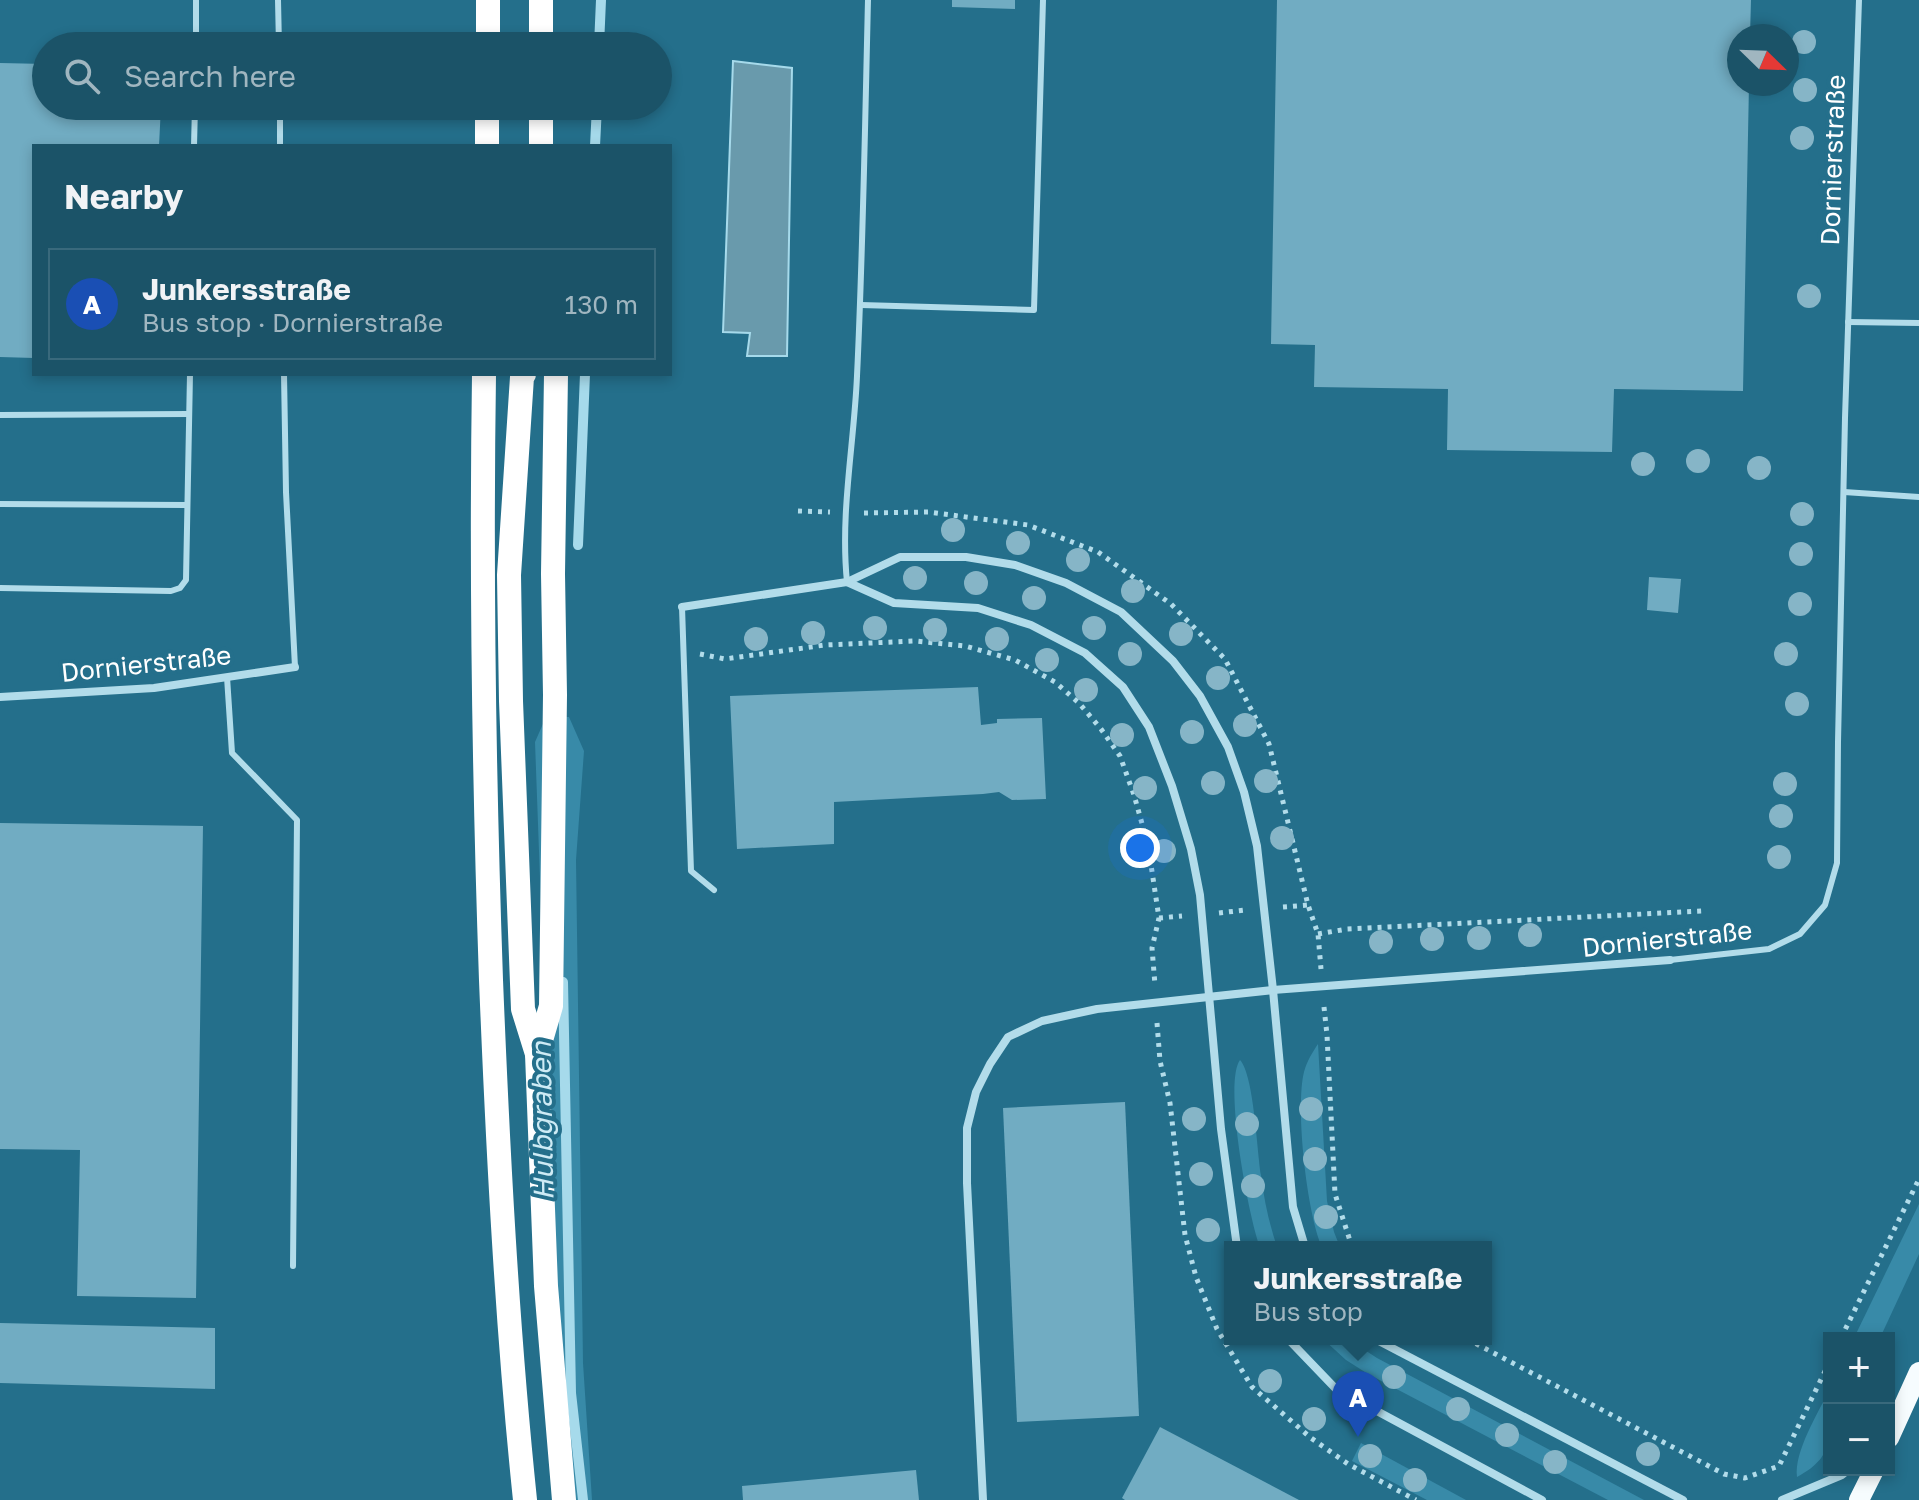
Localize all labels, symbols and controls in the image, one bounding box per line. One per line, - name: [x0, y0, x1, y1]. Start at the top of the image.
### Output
- north arrow: [1727, 24, 1799, 96]
- search box: [32, 32, 672, 120]
- icon: search: [60, 54, 104, 98]
- text: Search here: [124, 58, 296, 94]
- street label: Dornierstraße: [1814, 74, 1851, 246]
- text: Nearby: [64, 176, 184, 216]
- text: Junkersstraße: [142, 271, 351, 307]
- text: A: [83, 289, 101, 320]
- text: 130 m: [565, 289, 638, 320]
- text: Bus stop · Dornierstraße: [142, 307, 443, 338]
- street label: Dornierstraße: [59, 639, 233, 688]
- your location: [1120, 828, 1160, 868]
- street label: Dornierstraße: [1580, 914, 1754, 963]
- water label: Hulbgraben: [524, 1040, 559, 1201]
- popup: [1224, 1241, 1492, 1345]
- text: Junkersstraße: [1254, 1260, 1462, 1296]
- text: Bus stop: [1254, 1296, 1363, 1327]
- map controls: [1823, 1332, 1895, 1476]
- button: +: [1823, 1332, 1895, 1404]
- pin: A: [1332, 1371, 1384, 1437]
- button: −: [1823, 1404, 1895, 1476]

